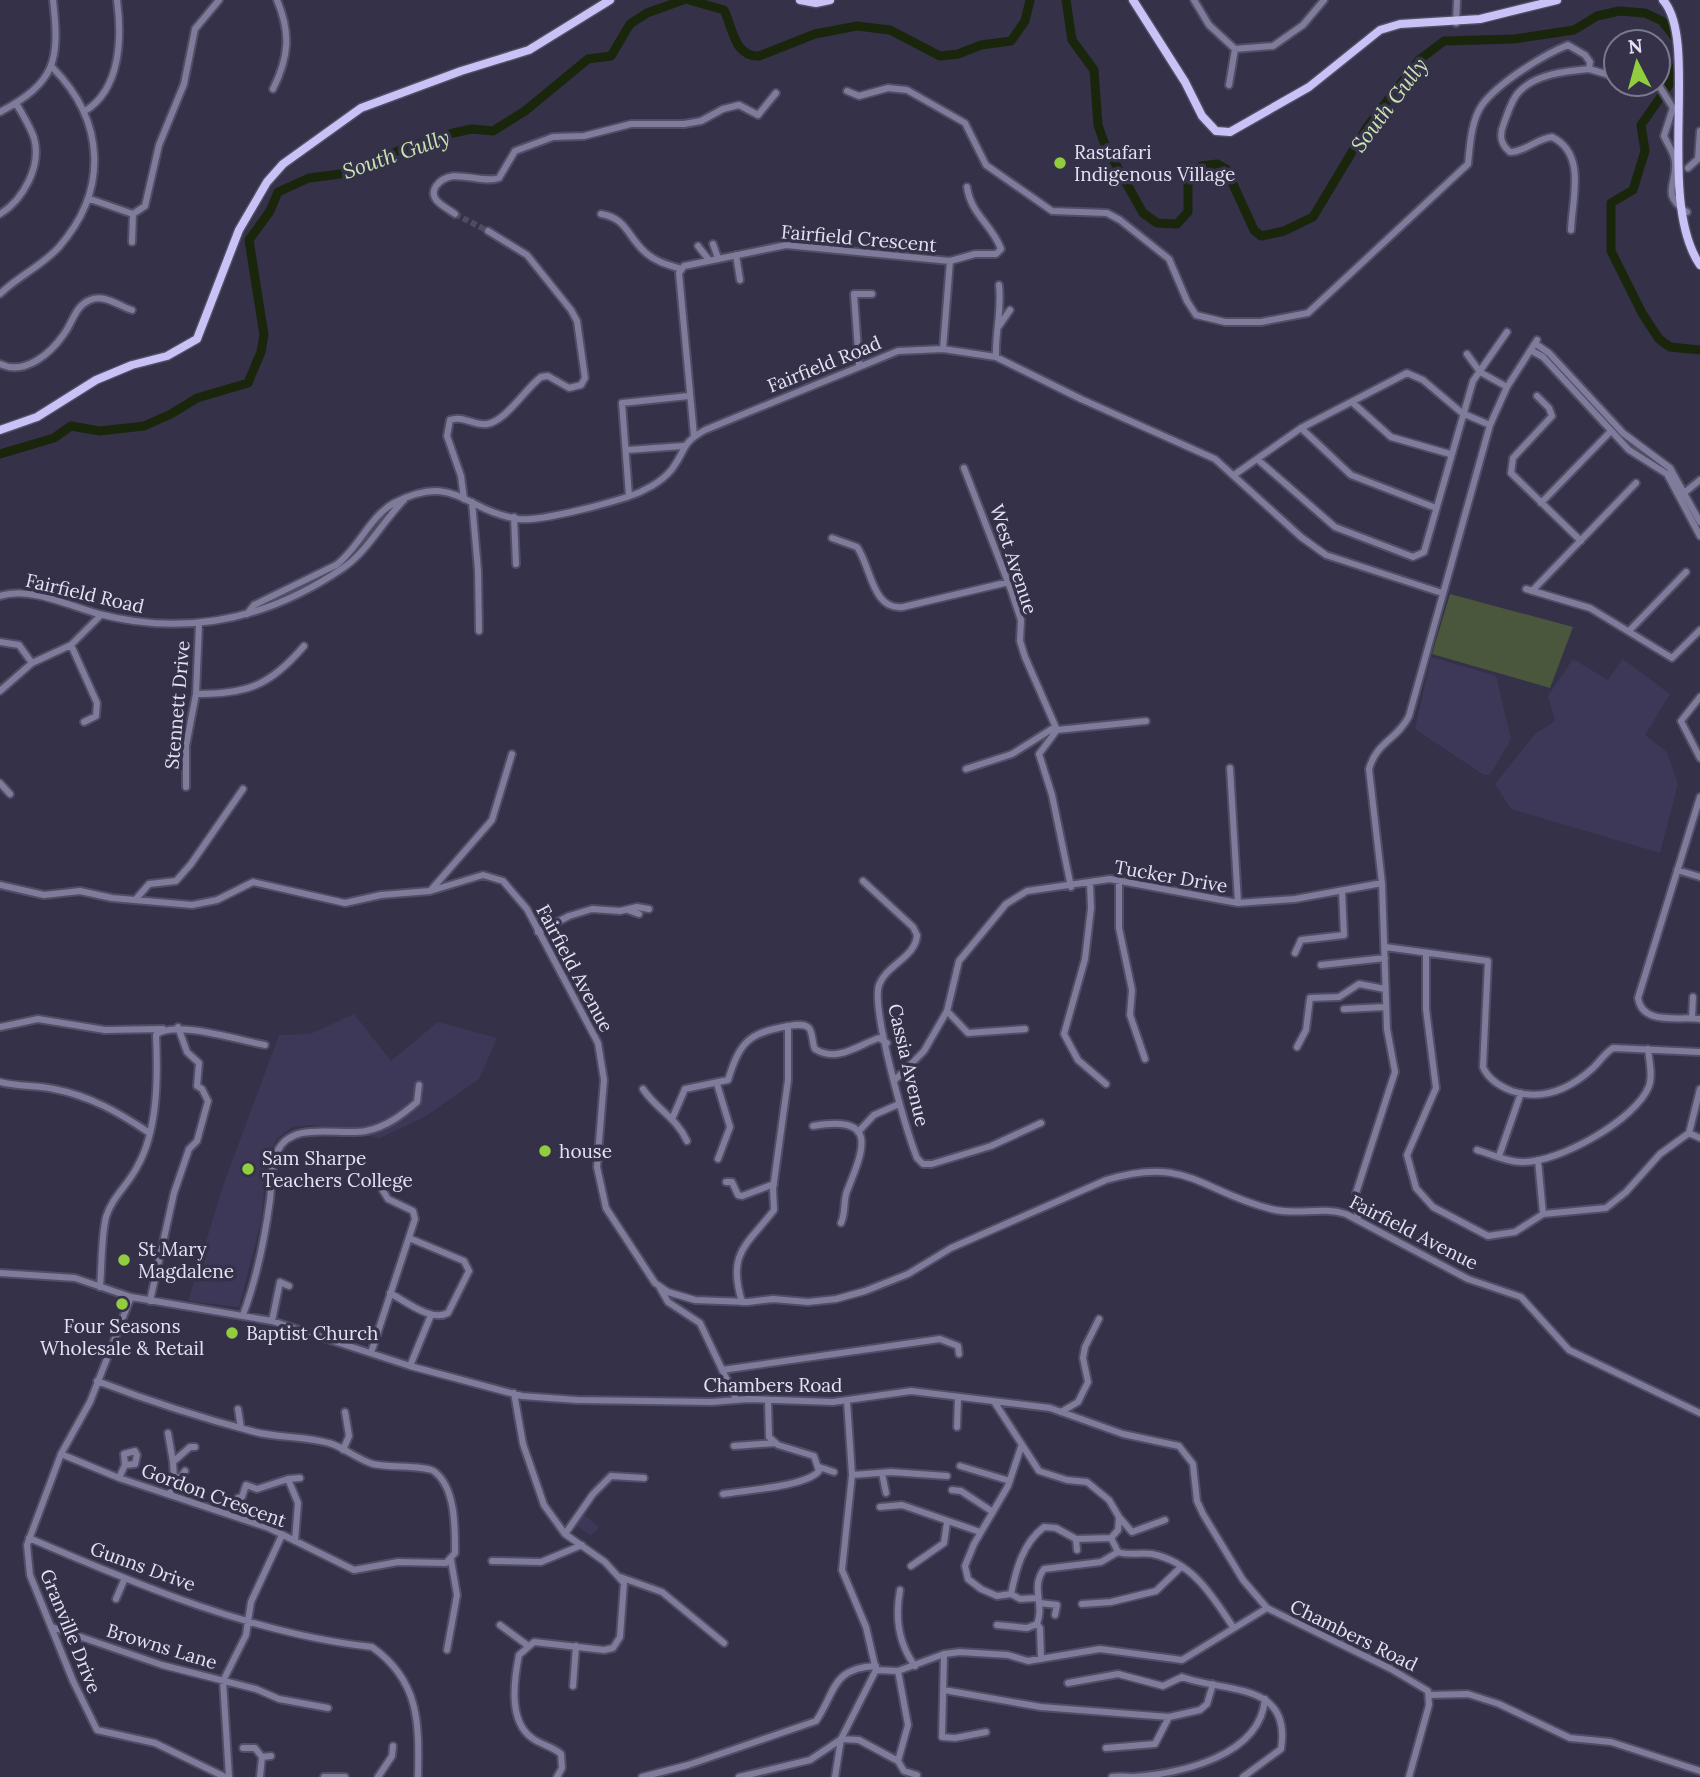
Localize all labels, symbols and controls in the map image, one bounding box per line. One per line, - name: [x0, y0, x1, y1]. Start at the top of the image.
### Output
- north arrow: [1602, 28, 1672, 98]
- text: N: [1627, 33, 1644, 59]
- water label: South Gully: [1345, 52, 1433, 158]
- water label: South Gully: [339, 123, 453, 185]
- place label: Rastafari Indigenous Village: [1074, 140, 1235, 186]
- marker: Rastafari Indigenous Village: [1052, 155, 1068, 171]
- street label: Fairfield Crescent: [780, 219, 938, 257]
- street label: Fairfield Road: [764, 330, 884, 398]
- street label: West Avenue: [985, 501, 1043, 617]
- street label: Fairfield Road: [23, 568, 147, 618]
- street label: Stennett Drive: [159, 640, 195, 770]
- street label: Tucker Drive: [1113, 854, 1229, 898]
- street label: Fairfield Avenue: [531, 900, 619, 1036]
- street label: Cassia Avenue: [883, 1001, 935, 1129]
- place label: house: [559, 1139, 612, 1163]
- marker: house: [537, 1143, 553, 1159]
- place label: Sam Sharpe Teachers College: [262, 1146, 413, 1192]
- marker: Sam Sharpe Teachers College: [240, 1161, 256, 1177]
- street label: Fairfield Avenue: [1346, 1189, 1482, 1275]
- place label: St Mary Magdalene: [138, 1237, 234, 1283]
- marker: St Mary Magdalene: [116, 1252, 132, 1268]
- marker: Four Seasons Wholesale & Retail: [114, 1296, 130, 1312]
- place label: Four Seasons Wholesale & Retail: [40, 1314, 204, 1360]
- place label: Baptist Church: [246, 1321, 378, 1345]
- marker: Baptist Church: [224, 1325, 240, 1341]
- street label: Chambers Road: [704, 1373, 842, 1397]
- street label: Gordon Crescent: [138, 1458, 290, 1533]
- street label: Gunns Drive: [87, 1536, 199, 1596]
- street label: Granville Drive: [35, 1565, 107, 1697]
- street label: Chambers Road: [1286, 1594, 1422, 1676]
- street label: Browns Lane: [104, 1618, 220, 1674]

